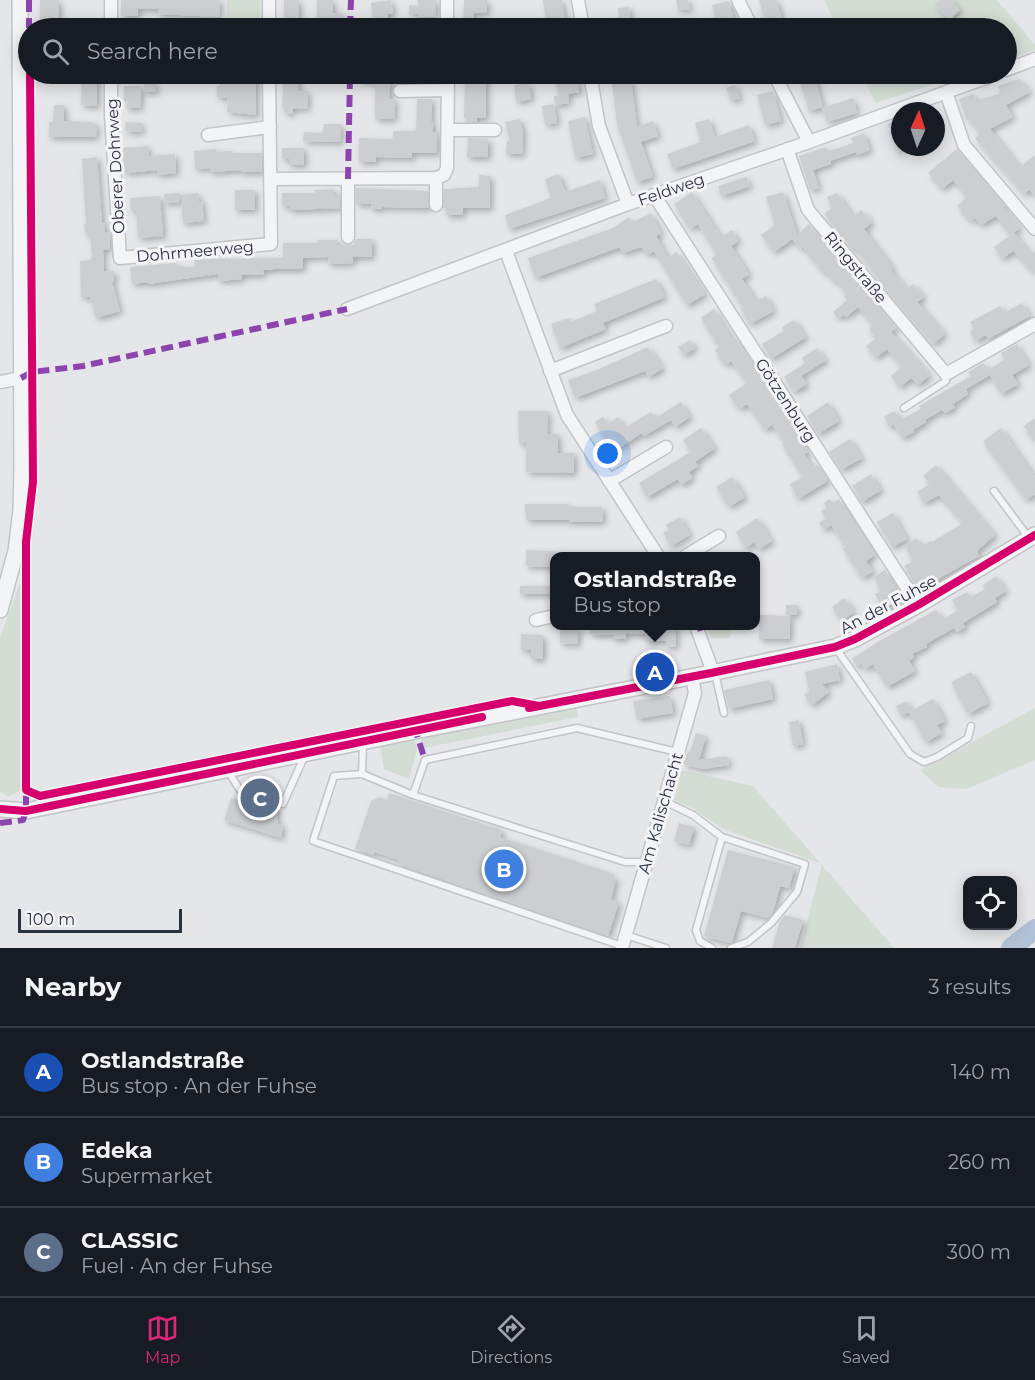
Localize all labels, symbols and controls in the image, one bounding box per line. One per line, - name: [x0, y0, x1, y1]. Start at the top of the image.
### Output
- search box: [18, 18, 1017, 84]
- icon: search: [39, 35, 72, 68]
- text: Search here: [87, 38, 218, 65]
- street label: Oberer Dohrweg: [102, 98, 129, 234]
- north arrow: [891, 102, 945, 156]
- street label: Feldweg: [635, 169, 707, 210]
- street label: Ringstraße: [820, 228, 891, 307]
- street label: Dohrmeerweg: [136, 237, 255, 266]
- street label: Götzenburg: [751, 355, 820, 446]
- your location: [593, 439, 622, 468]
- popup: [550, 552, 760, 630]
- text: Ostlandstraße: [573, 566, 737, 593]
- street label: An der Fuhse: [837, 571, 940, 638]
- text: Bus stop: [573, 593, 661, 617]
- pin: A: [636, 650, 674, 694]
- street label: Am Kalischacht: [634, 750, 687, 876]
- pin: C: [240, 776, 280, 820]
- pin: B: [484, 846, 524, 892]
- map controls: [963, 876, 1017, 930]
- button: locate: [963, 876, 1017, 930]
- scale bar: [18, 906, 182, 934]
- text: 100 m: [27, 910, 75, 929]
- text: Nearby: [24, 971, 121, 1003]
- text: 3 results: [928, 975, 1011, 999]
- text: Ostlandstraße: [81, 1047, 244, 1074]
- text: A: [36, 1060, 51, 1084]
- text: 140 m: [951, 1060, 1011, 1084]
- text: Bus stop · An der Fuhse: [81, 1074, 317, 1098]
- text: Edeka: [81, 1137, 153, 1164]
- text: B: [36, 1150, 51, 1174]
- text: 260 m: [948, 1150, 1011, 1174]
- text: Supermarket: [81, 1164, 213, 1188]
- text: CLASSIC: [81, 1227, 178, 1254]
- text: C: [36, 1240, 51, 1264]
- text: 300 m: [947, 1240, 1011, 1264]
- text: Fuel · An der Fuhse: [81, 1254, 273, 1278]
- tab: Map: [145, 1312, 180, 1367]
- tab: Directions: [470, 1312, 552, 1367]
- tab: Saved: [842, 1312, 890, 1367]

